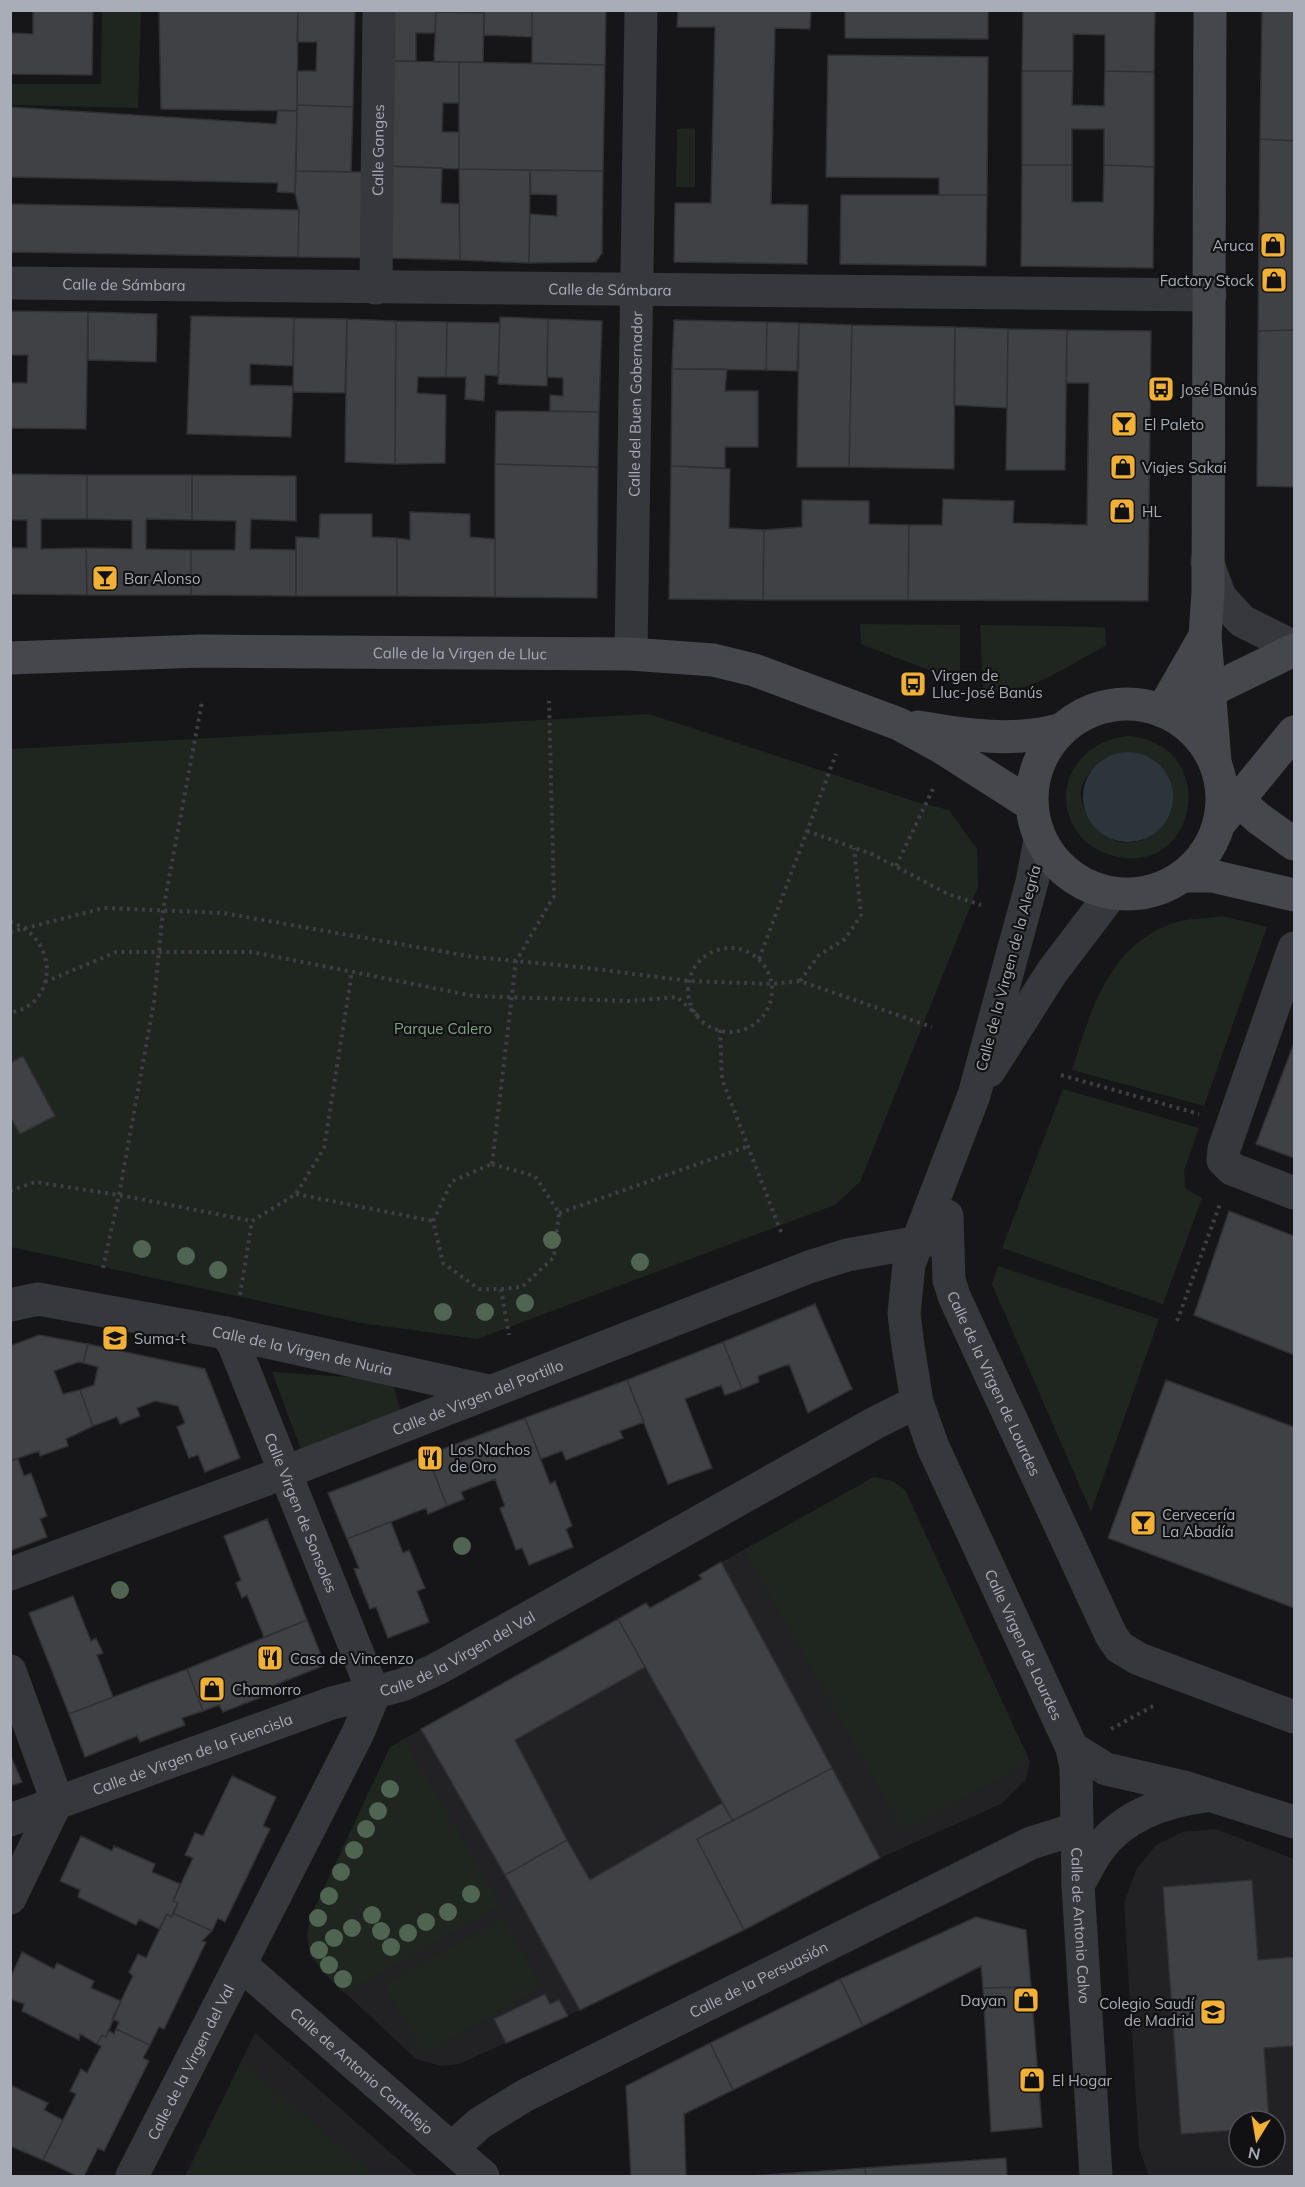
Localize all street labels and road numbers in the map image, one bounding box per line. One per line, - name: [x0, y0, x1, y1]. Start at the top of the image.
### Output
- street label: Calle Ganges: [367, 104, 387, 196]
- street label: Calle de Sámbara: [62, 274, 186, 294]
- street label: Calle de Sámbara: [548, 279, 672, 299]
- street label: Calle del Buen Gobernador: [624, 310, 646, 497]
- street label: Calle de la Virgen de Lluc: [373, 643, 547, 663]
- street label: Calle de la Virgen de la Alegría: [971, 863, 1045, 1073]
- street label: Calle de la Virgen de Lourdes: [943, 1288, 1045, 1479]
- street label: Calle de la Virgen de Nuria: [211, 1321, 395, 1379]
- street label: Calle de Virgen del Portillo: [389, 1355, 566, 1439]
- street label: Calle Virgen de Sonsoles: [261, 1430, 342, 1595]
- street label: Calle Virgen de Lourdes: [981, 1566, 1067, 1723]
- street label: Calle de la Virgen del Val: [377, 1606, 538, 1700]
- street label: Calle de Virgen de la Fuencisla: [90, 1709, 295, 1799]
- street label: Calle de Antonio Calvo: [1068, 1847, 1095, 2004]
- street label: Calle de la Persuasión: [686, 1937, 831, 2022]
- street label: Calle de la Virgen del Val: [143, 1981, 238, 2143]
- street label: Calle de Antonio Cantalejo: [287, 2003, 438, 2138]

